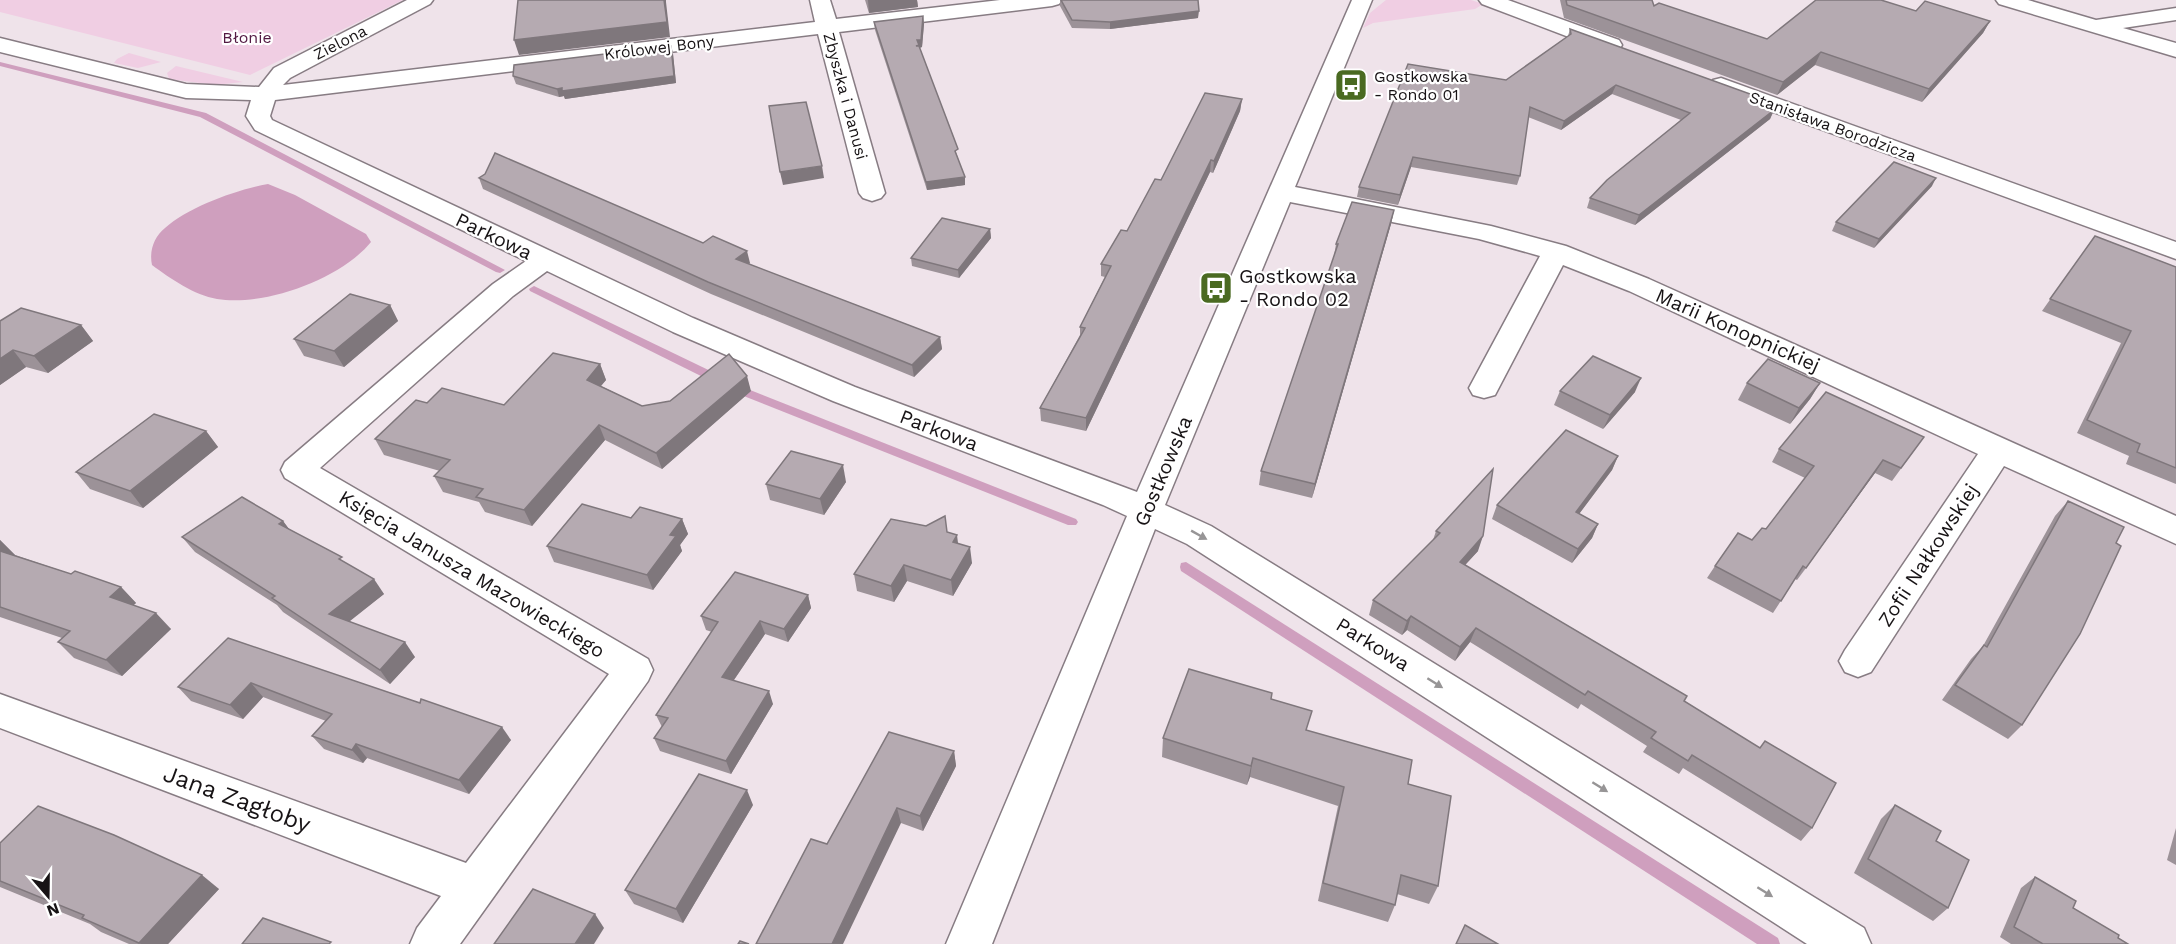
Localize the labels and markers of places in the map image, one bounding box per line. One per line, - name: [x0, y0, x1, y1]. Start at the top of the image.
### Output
- bus stop icon: Gostkowska - Rondo 01: [1333, 67, 1369, 103]
- place label: Gostkowska - Rondo 01: [1374, 67, 1468, 104]
- place label: Gostkowska - Rondo 02: [1239, 264, 1357, 311]
- bus stop icon: Gostkowska - Rondo 02: [1198, 270, 1234, 306]

